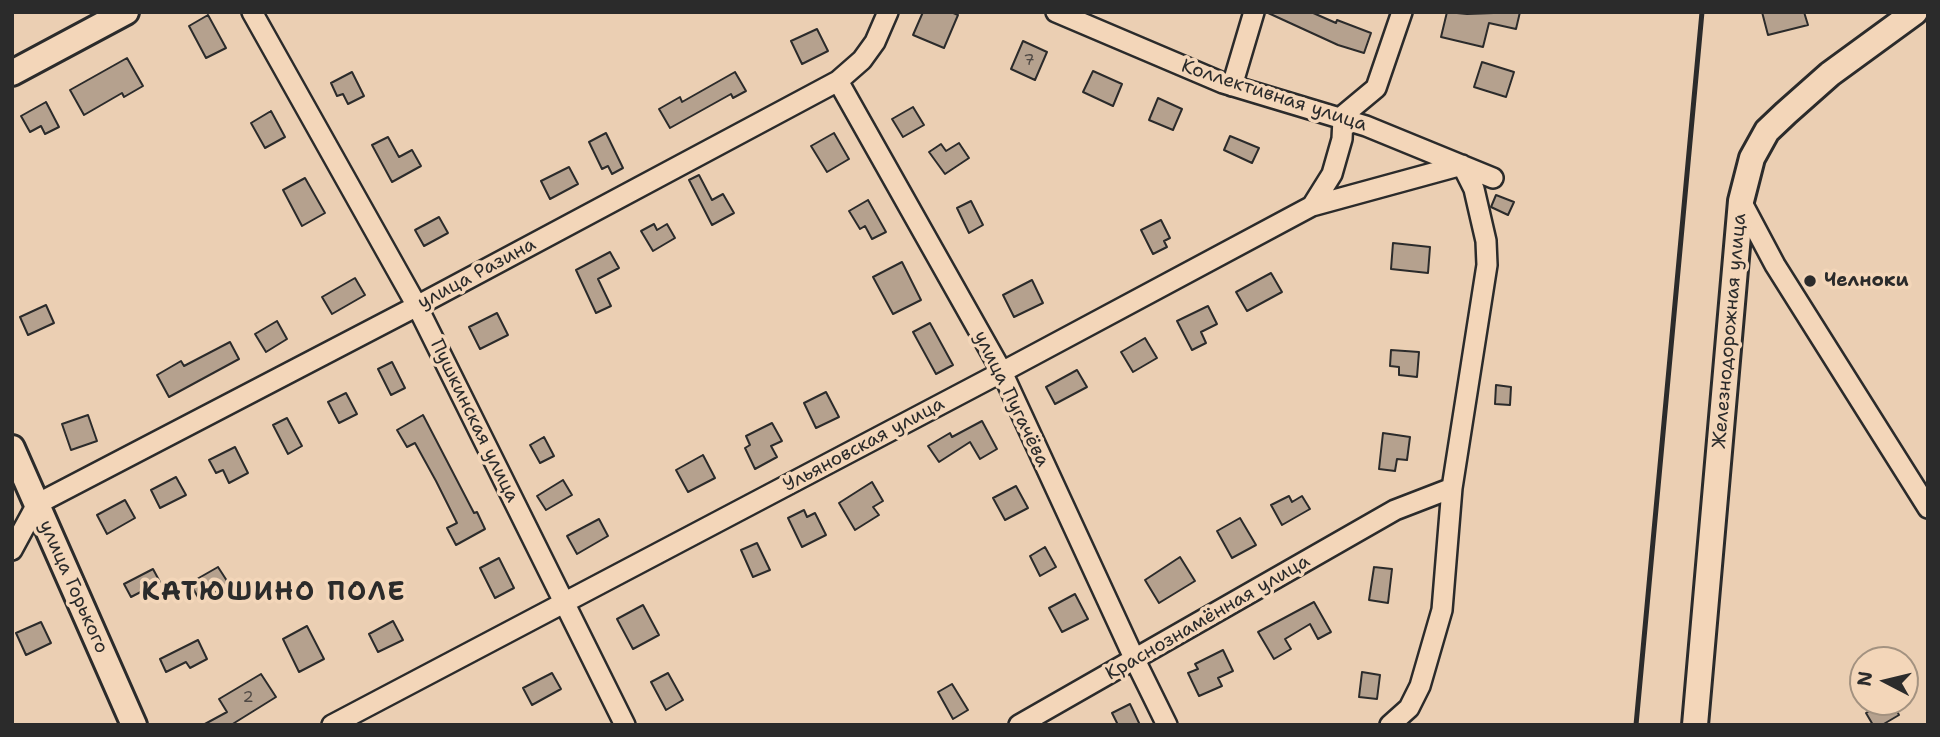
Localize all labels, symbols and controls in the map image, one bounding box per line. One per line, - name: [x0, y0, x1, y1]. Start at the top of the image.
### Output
- house number: 7: [1023, 51, 1035, 71]
- street label: Коллективная улица: [1178, 55, 1370, 137]
- street label: Железнодорожная улица: [1708, 212, 1752, 450]
- street label: улица Разина: [414, 233, 540, 315]
- place label: Челноки: [1824, 270, 1909, 292]
- marker: Челноки: [1802, 273, 1818, 289]
- street label: улица Пугачёва: [968, 327, 1054, 471]
- street label: Пушкинская улица: [425, 336, 523, 506]
- street label: Ульяновская улица: [779, 393, 949, 497]
- street label: улица Горького: [33, 517, 113, 657]
- street label: Краснознамённая улица: [1102, 550, 1314, 686]
- district label: КАТЮШИНО ПОЛЕ: [143, 577, 405, 609]
- north arrow: [1849, 646, 1919, 716]
- text: N: [1851, 670, 1878, 688]
- house number: 2: [242, 688, 254, 708]

